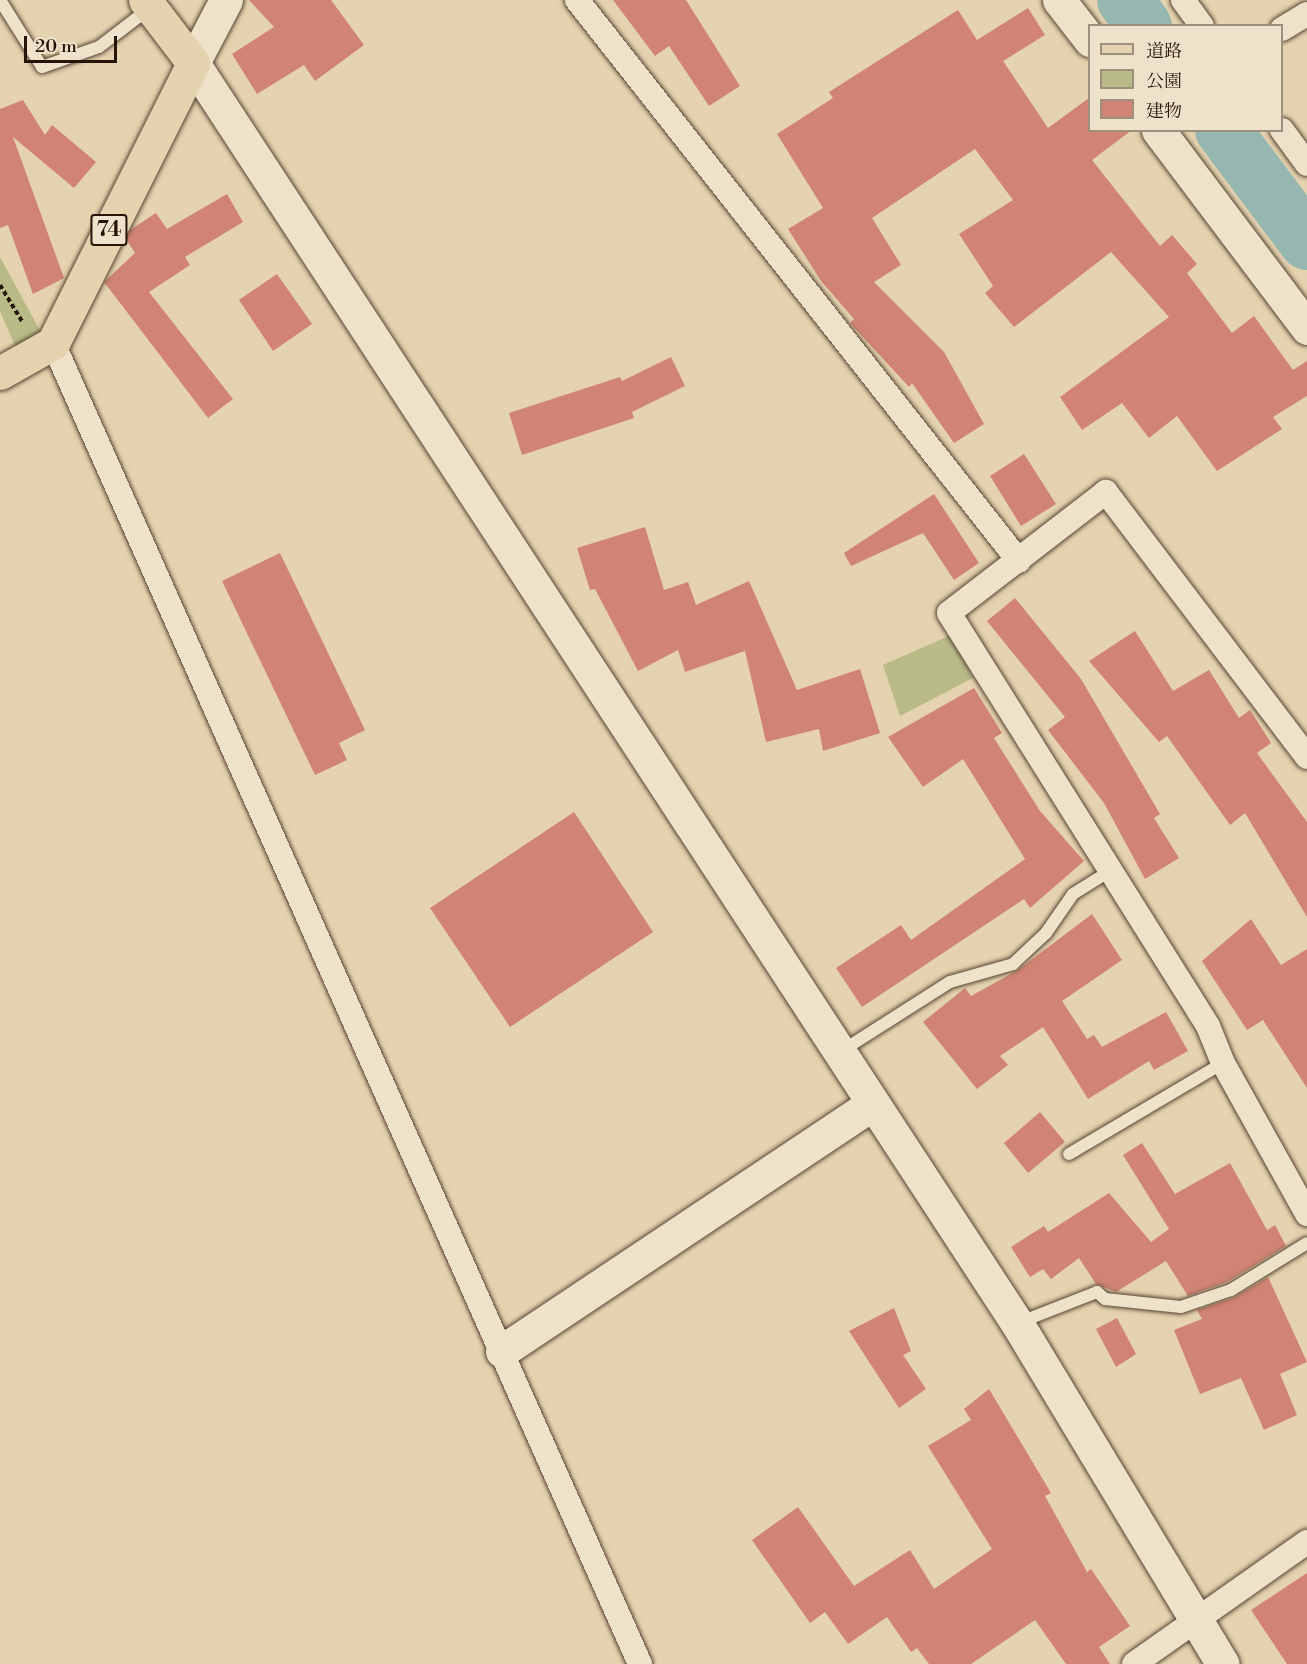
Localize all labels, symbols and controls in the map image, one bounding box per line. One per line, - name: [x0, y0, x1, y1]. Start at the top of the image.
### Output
- scale bar: [27, 24, 120, 62]
- legend: [1088, 24, 1283, 132]
- text: 20 m: [35, 35, 77, 58]
- text: 道路: [1146, 40, 1182, 63]
- text: 公園: [1146, 70, 1182, 93]
- text: 建物: [1146, 100, 1182, 123]
- road number: 74: [90, 212, 128, 248]

